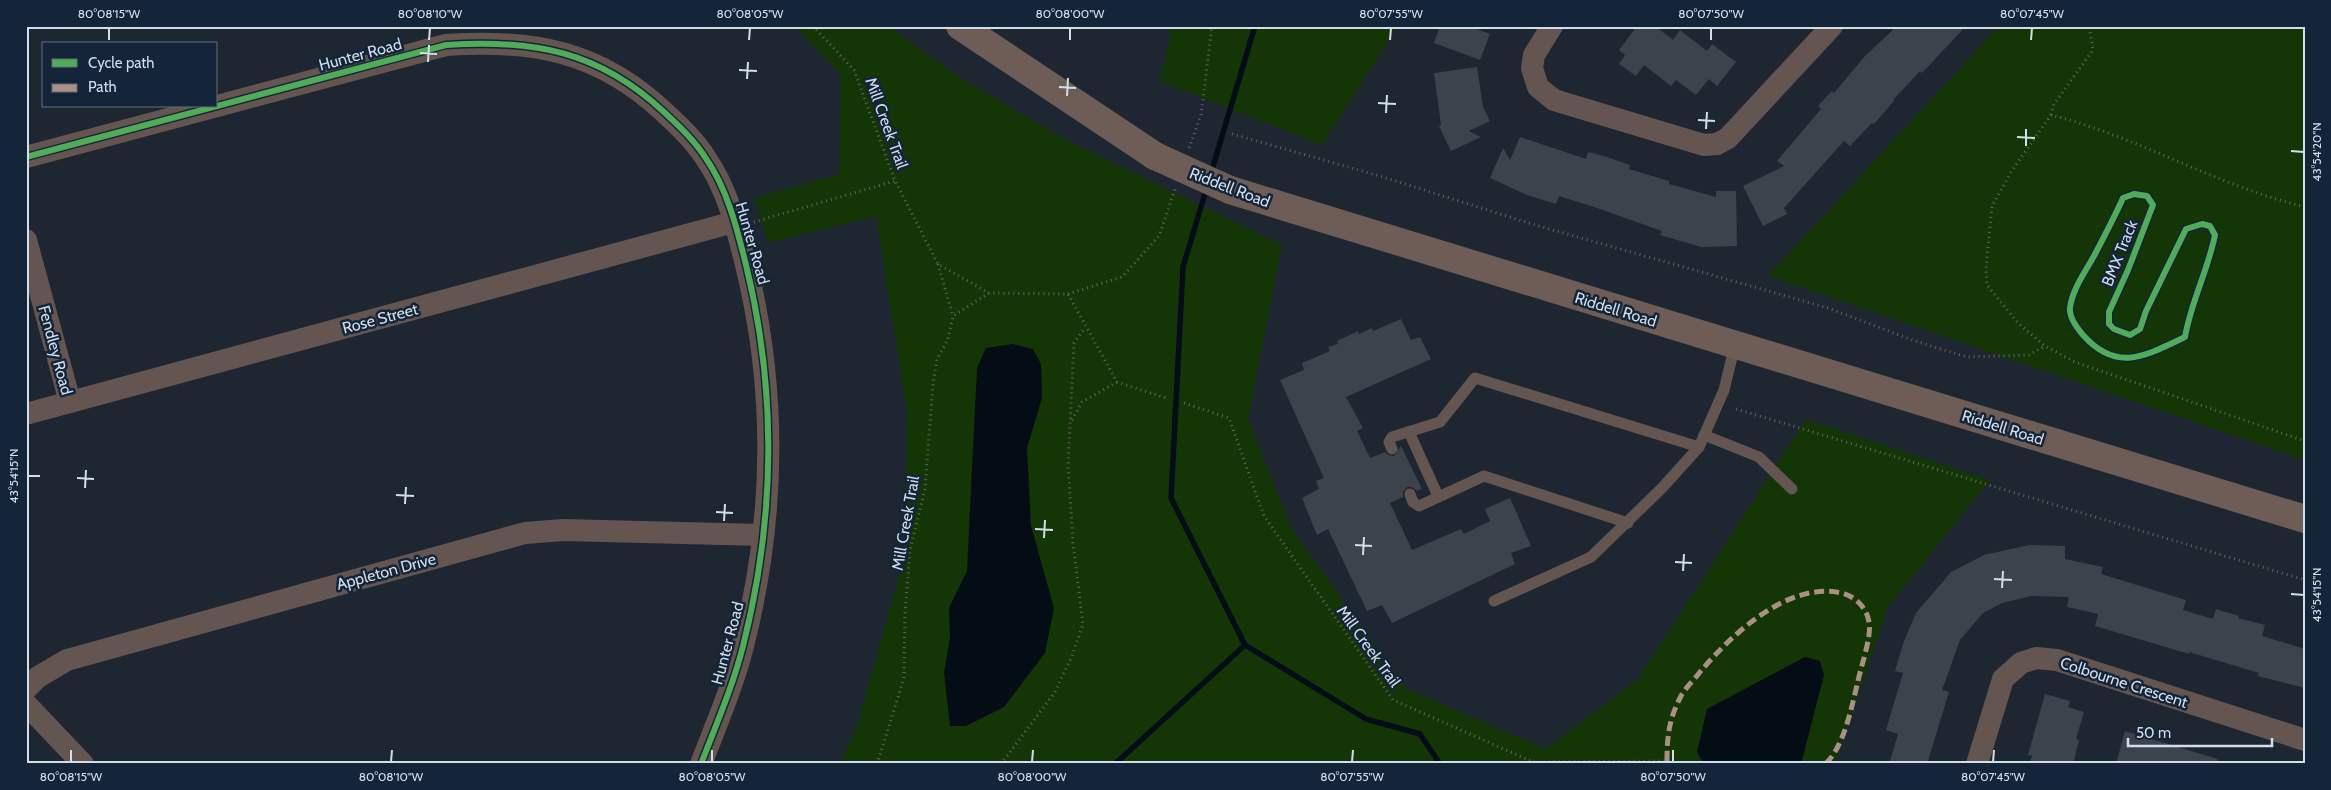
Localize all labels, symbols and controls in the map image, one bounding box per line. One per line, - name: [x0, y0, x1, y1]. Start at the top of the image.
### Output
- text: 80°08'15"W: [78, 6, 141, 21]
- text: 80°08'10"W: [398, 6, 463, 21]
- text: 80°08'05"W: [717, 6, 784, 21]
- text: 80°08'00"W: [1036, 6, 1105, 21]
- text: 80°07'55"W: [1359, 6, 1423, 21]
- text: 80°07'50"W: [1678, 6, 1744, 21]
- text: 80°07'45"W: [2000, 6, 2065, 21]
- street label: Hunter Road: [317, 34, 404, 75]
- legend: [42, 42, 218, 108]
- text: Cycle path: [88, 54, 154, 72]
- street label: Mill Creek Trail: [861, 75, 912, 172]
- text: Path: [88, 78, 117, 96]
- text: 43°54'20"N: [2309, 122, 2324, 182]
- street label: Riddell Road: [1187, 163, 1273, 212]
- street label: Hunter Road: [732, 200, 773, 287]
- street label: BMX Track: [2098, 216, 2142, 289]
- street label: Riddell Road: [1573, 288, 1659, 331]
- street label: Rose Street: [340, 299, 421, 338]
- street label: Fendley Road: [34, 303, 77, 397]
- street label: Riddell Road: [1960, 406, 2046, 449]
- text: 43°54'15"N: [6, 449, 21, 504]
- street label: Mill Creek Trail: [888, 474, 923, 572]
- street label: Appleton Drive: [334, 549, 438, 594]
- text: 43°54'15"N: [2309, 568, 2324, 623]
- street label: Hunter Road: [707, 600, 748, 687]
- street label: Mill Creek Trail: [1333, 602, 1405, 691]
- street label: Colbourne Crescent: [2058, 653, 2191, 712]
- scale bar: [2128, 715, 2272, 747]
- text: 50 m: [2136, 724, 2171, 742]
- text: 80°08'15"W: [40, 769, 103, 784]
- text: 80°08'10"W: [359, 769, 424, 784]
- text: 80°08'05"W: [679, 769, 746, 784]
- text: 80°08'00"W: [998, 769, 1067, 784]
- text: 80°07'55"W: [1320, 769, 1384, 784]
- text: 80°07'50"W: [1640, 769, 1706, 784]
- text: 80°07'45"W: [1961, 769, 2026, 784]

